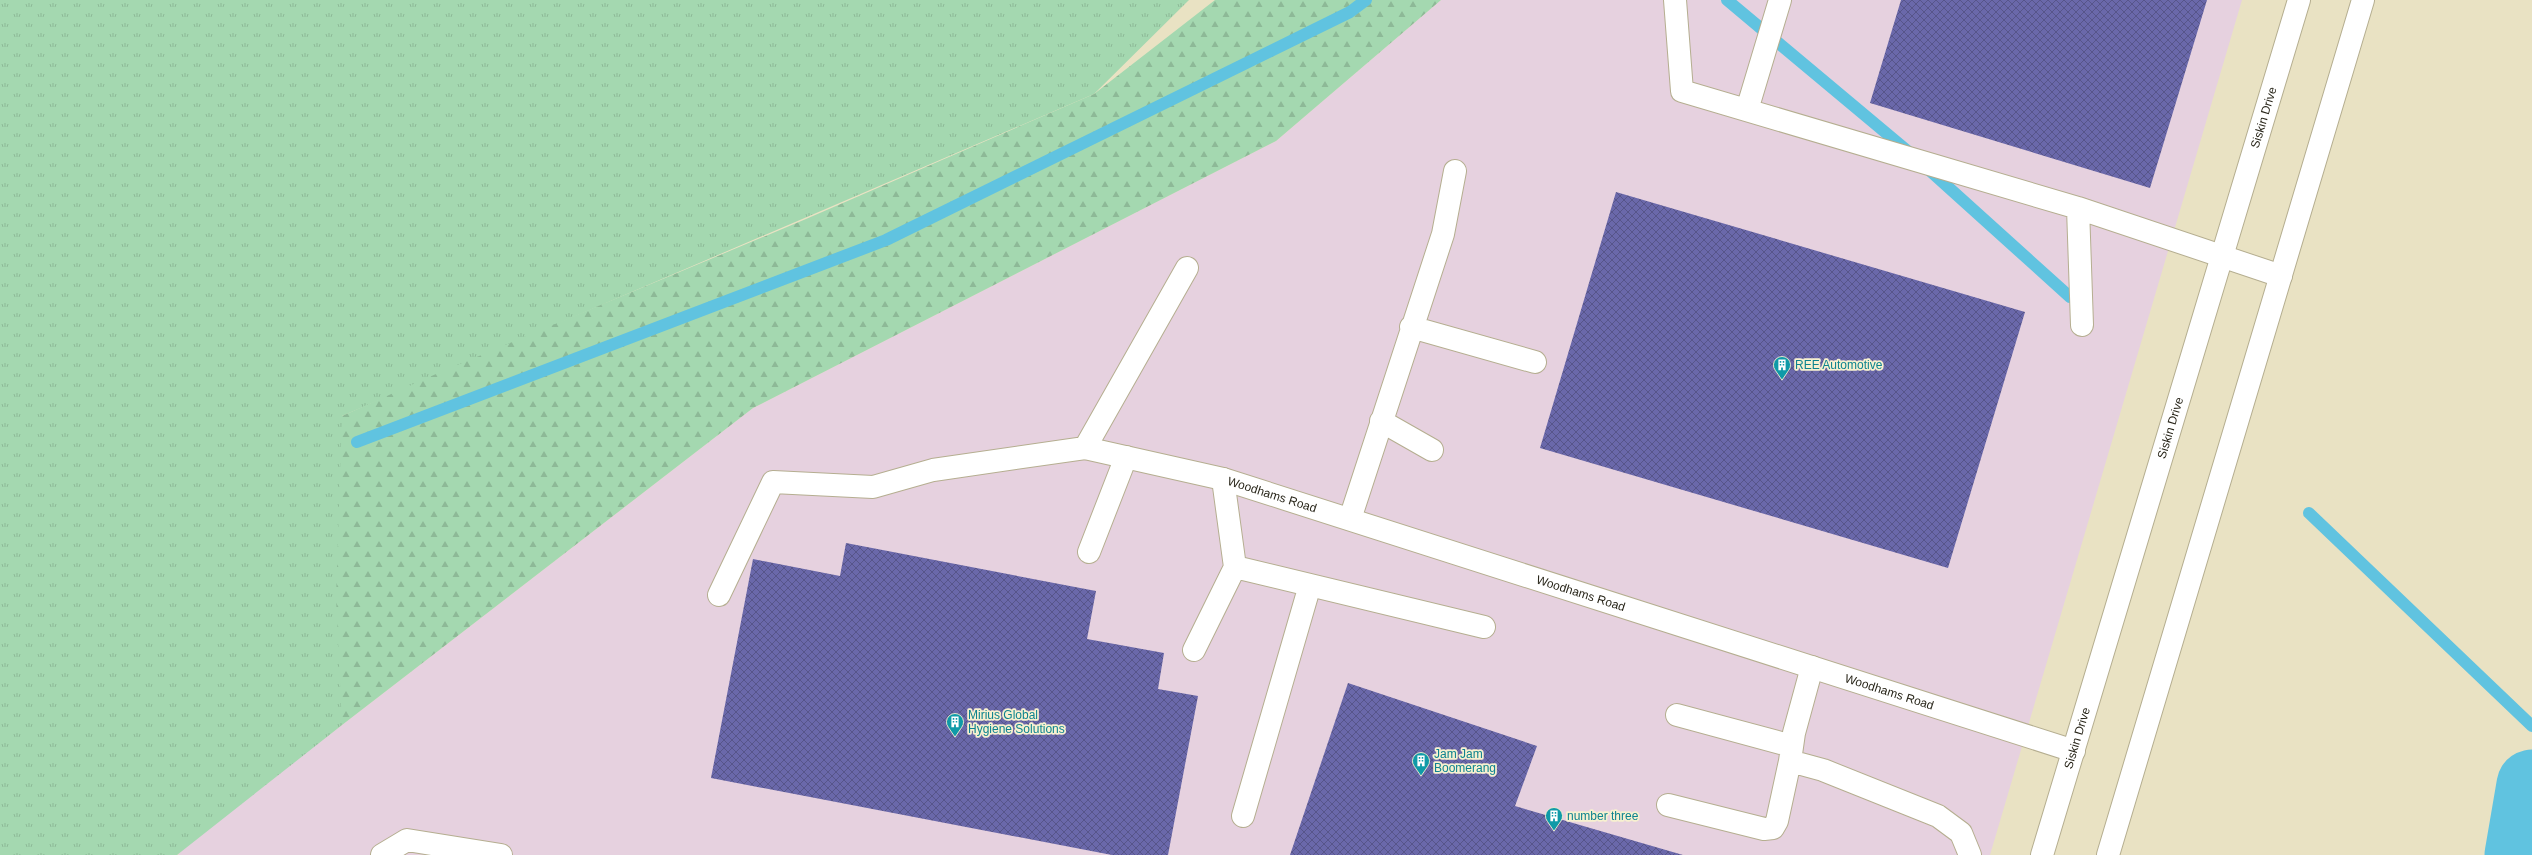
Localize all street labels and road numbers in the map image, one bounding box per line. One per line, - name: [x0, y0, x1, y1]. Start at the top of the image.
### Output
- street label: Siskin Drive: [2248, 85, 2280, 150]
- street label: Siskin Drive: [2155, 395, 2186, 460]
- street label: Woodhams Road: [1226, 474, 1318, 515]
- street label: Woodhams Road: [1534, 573, 1627, 614]
- street label: Woodhams Road: [1843, 671, 1936, 713]
- street label: Siskin Drive: [2061, 705, 2093, 771]

